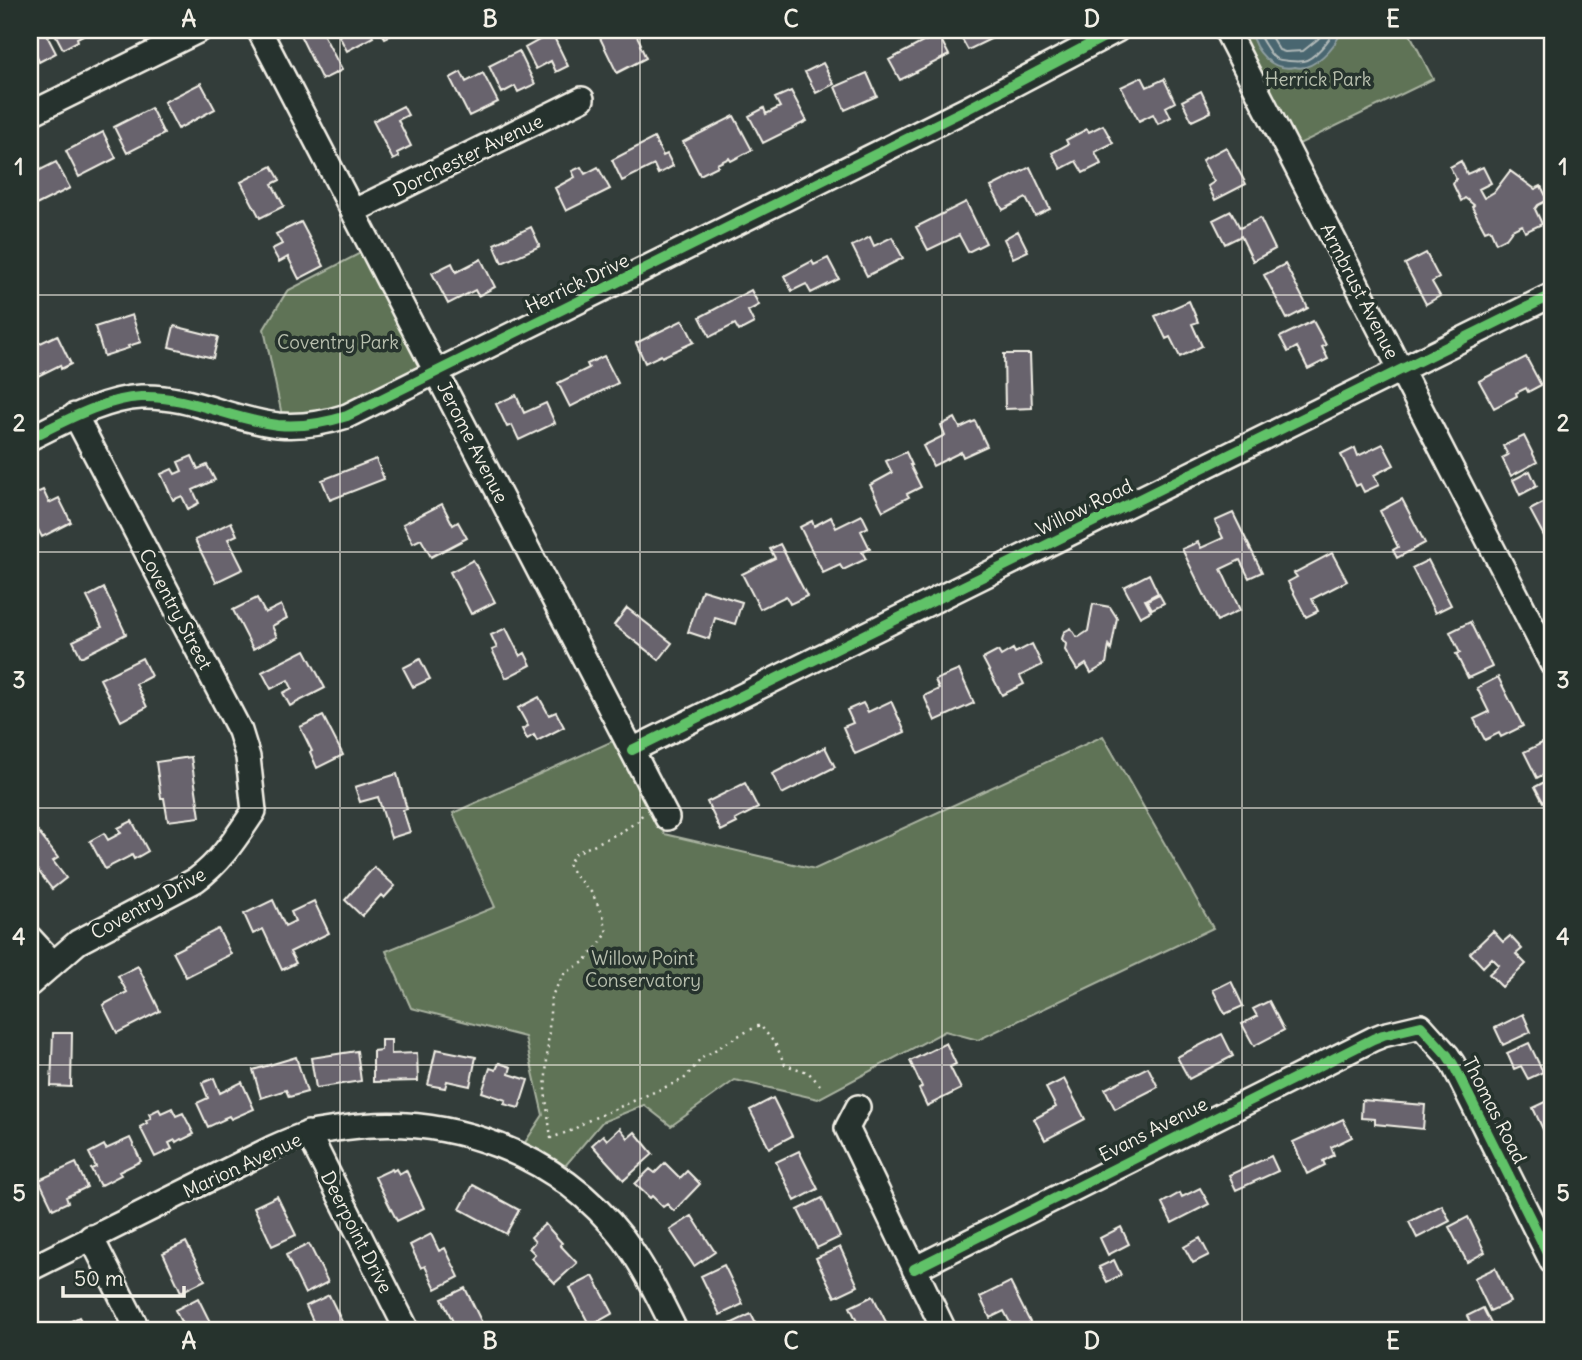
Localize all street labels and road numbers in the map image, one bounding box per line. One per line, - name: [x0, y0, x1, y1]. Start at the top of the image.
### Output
- street label: Dorchester Avenue: [389, 108, 547, 202]
- street label: Armbrust Avenue: [1315, 219, 1405, 363]
- street label: Herrick Drive: [521, 248, 633, 318]
- street label: Jerome Avenue: [432, 377, 514, 507]
- street label: Willow Road: [1032, 473, 1136, 541]
- street label: Coventry Street: [134, 544, 218, 674]
- street label: Coventry Drive: [86, 862, 210, 944]
- street label: Thomas Road: [1458, 1053, 1532, 1167]
- street label: Evans Avenue: [1095, 1091, 1211, 1167]
- street label: Marion Avenue: [179, 1127, 305, 1203]
- street label: Deerpoint Drive: [316, 1167, 398, 1297]

